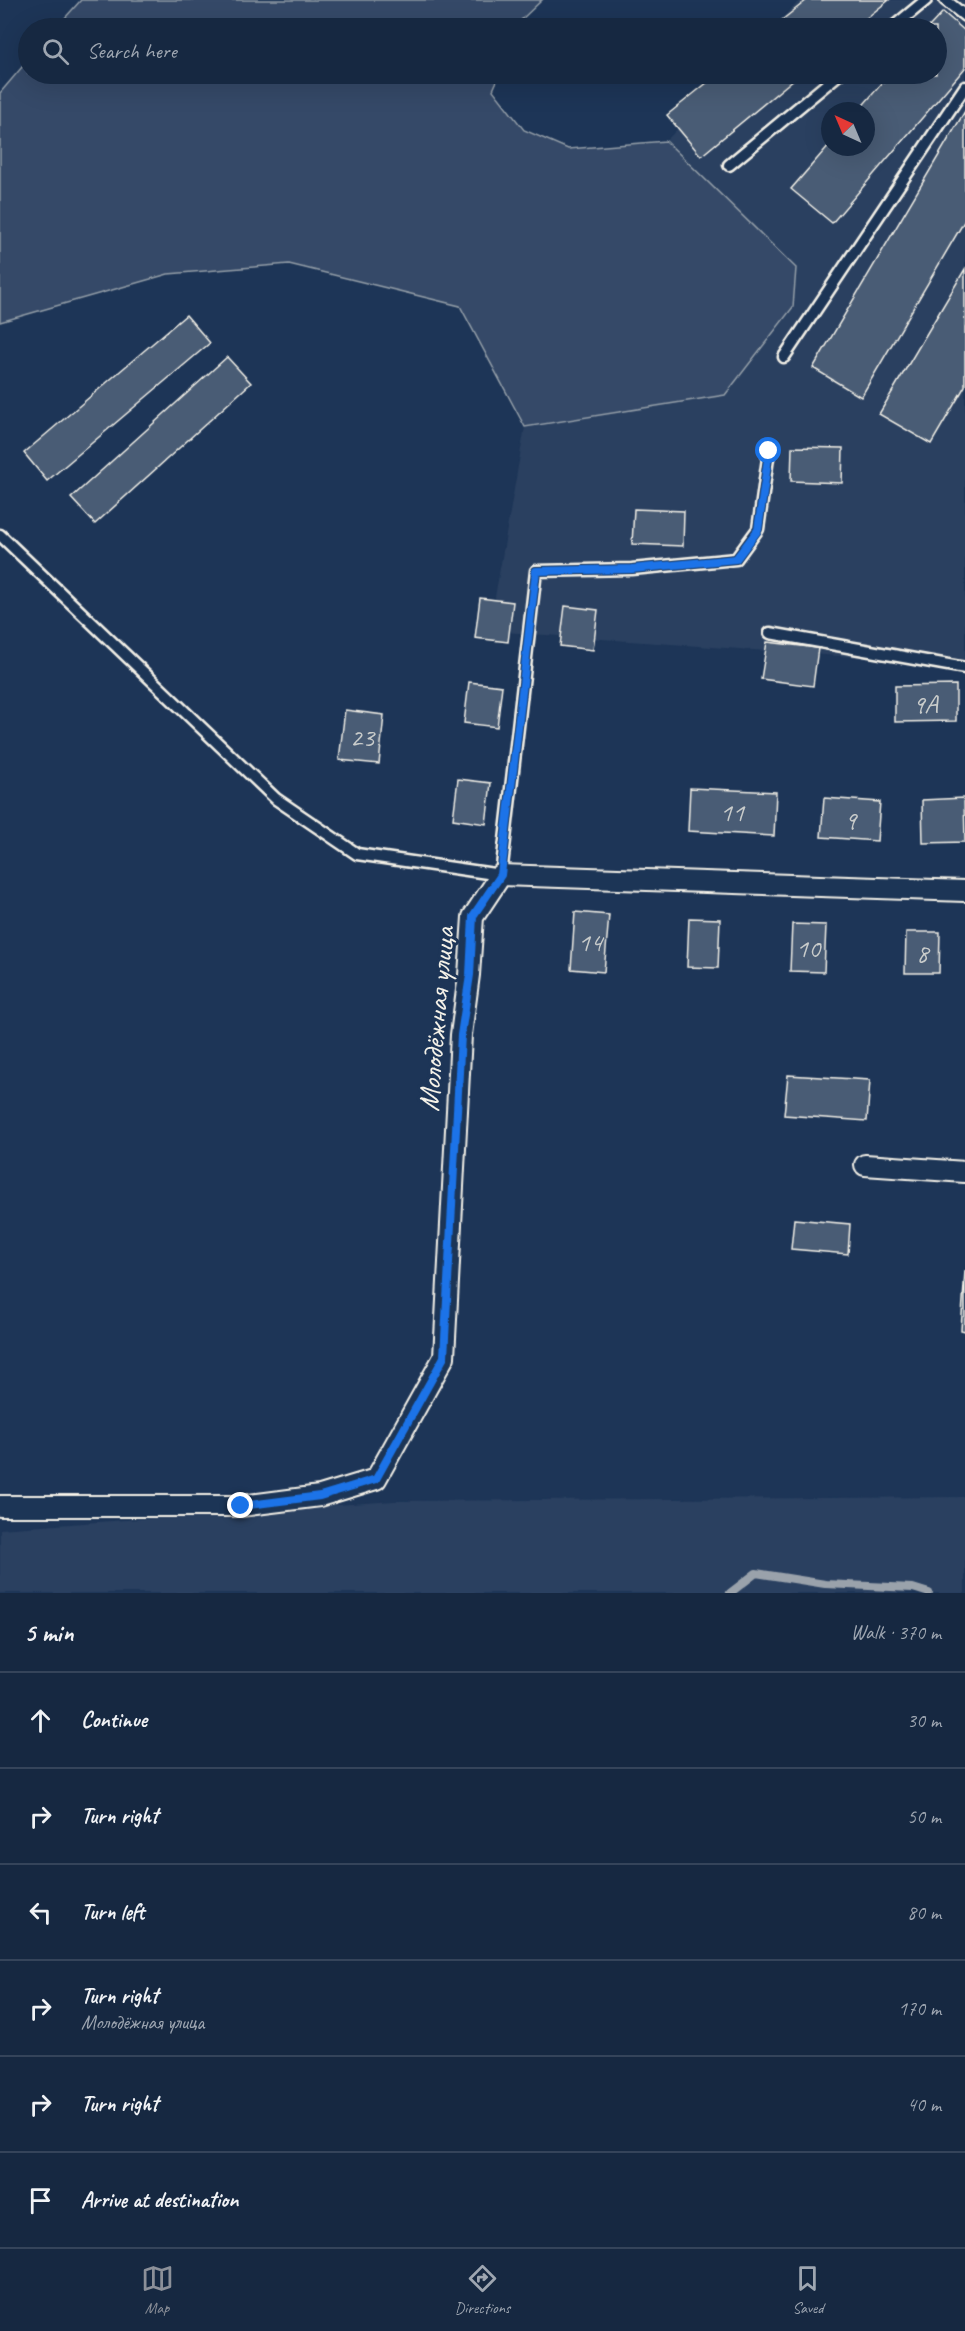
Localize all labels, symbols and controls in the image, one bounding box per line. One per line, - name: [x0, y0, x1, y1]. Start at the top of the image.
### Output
- search box: [18, 18, 947, 84]
- icon: search: [39, 35, 72, 68]
- text: Search here: [87, 37, 177, 65]
- north arrow: [821, 102, 875, 156]
- route start: [755, 437, 781, 463]
- house number: 9А: [912, 687, 939, 721]
- house number: 23: [350, 720, 376, 754]
- house number: 11: [720, 795, 746, 829]
- house number: 9: [844, 803, 858, 837]
- street label: Молодёжная улица: [409, 923, 463, 1113]
- house number: 14: [578, 925, 605, 959]
- house number: 10: [796, 931, 822, 965]
- house number: 8: [916, 936, 931, 970]
- route end: [227, 1492, 253, 1518]
- text: 5 min: [24, 1616, 73, 1649]
- text: Walk · 370 m: [851, 1620, 941, 1645]
- icon: ahead: [24, 1704, 57, 1737]
- text: Continue: [81, 1706, 147, 1734]
- text: 30 m: [907, 1708, 941, 1733]
- icon: right: [24, 1800, 57, 1833]
- text: Turn right: [81, 1802, 158, 1830]
- text: 50 m: [907, 1804, 941, 1829]
- icon: left: [24, 1896, 57, 1929]
- text: Turn left: [81, 1898, 145, 1926]
- text: 80 m: [907, 1900, 941, 1925]
- text: Turn right: [81, 1982, 158, 2010]
- icon: right: [24, 1992, 57, 2025]
- text: 170 m: [898, 1996, 941, 2021]
- text: Молодёжная улица: [81, 2010, 204, 2035]
- icon: right: [24, 2088, 57, 2121]
- text: Turn right: [81, 2090, 158, 2118]
- text: 40 m: [907, 2092, 941, 2117]
- icon: arrive: [24, 2184, 57, 2217]
- text: Arrive at destination: [81, 2186, 238, 2214]
- tab: Map: [141, 2262, 174, 2318]
- tab: Directions: [455, 2262, 510, 2318]
- tab: Saved: [791, 2262, 824, 2318]

